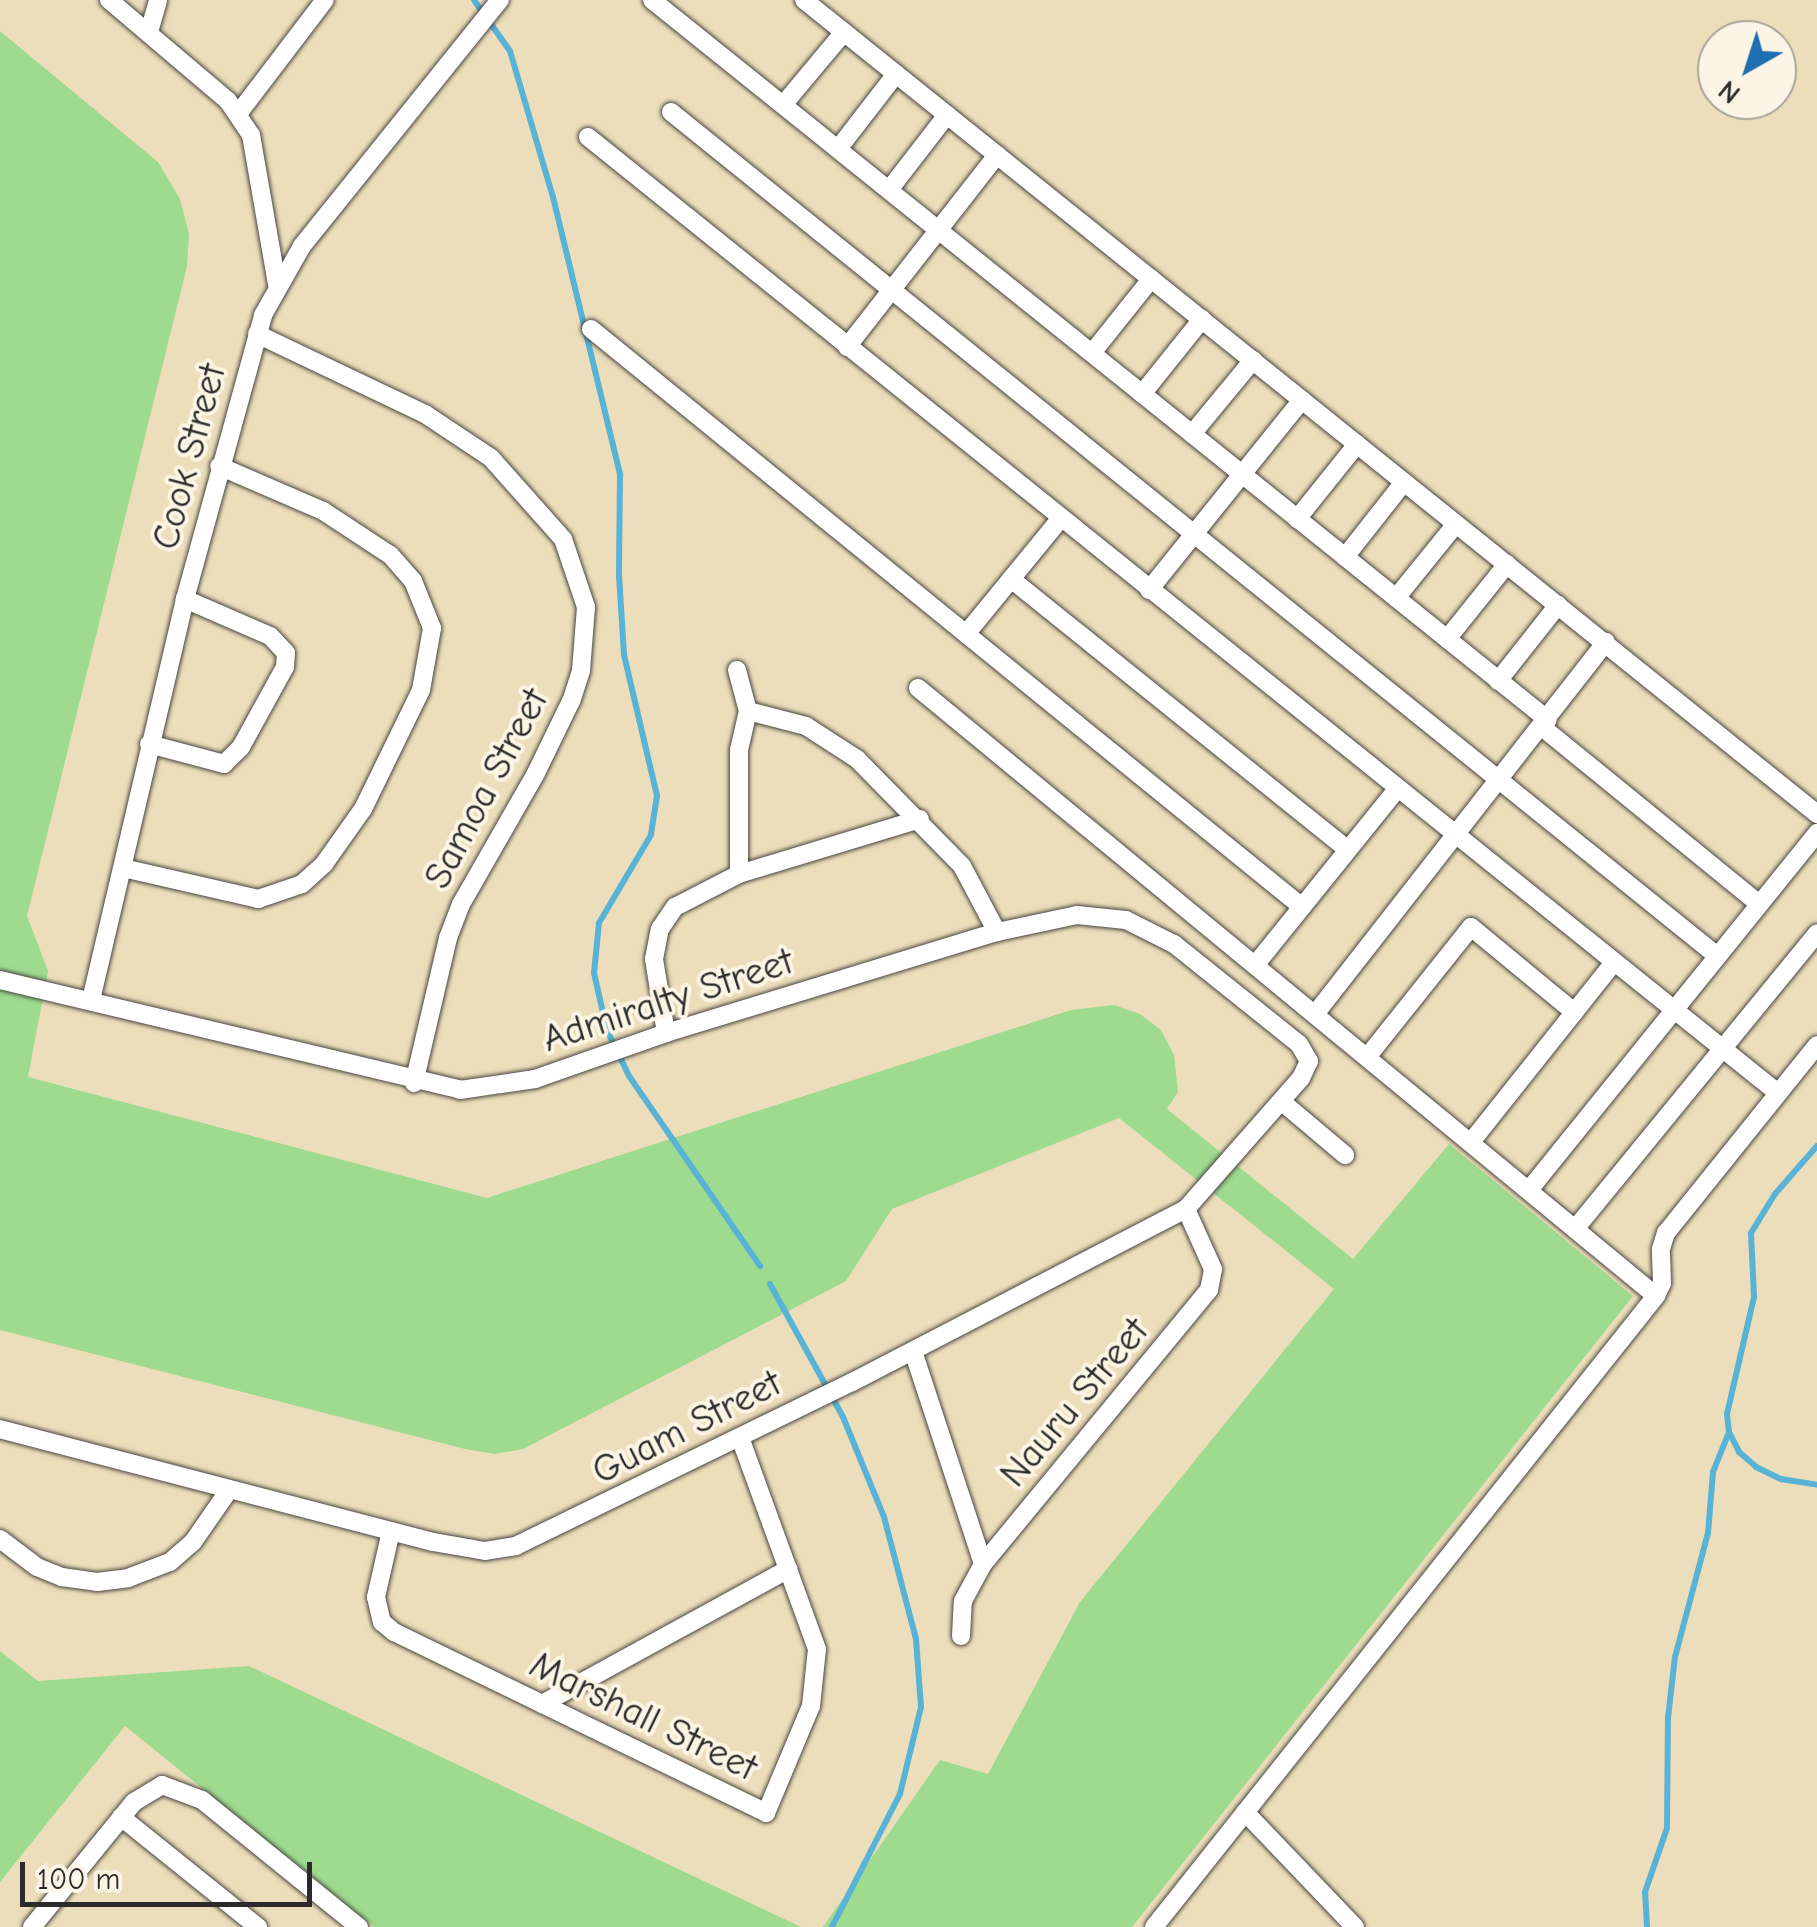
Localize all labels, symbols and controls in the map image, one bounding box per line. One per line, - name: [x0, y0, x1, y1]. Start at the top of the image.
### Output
- north arrow: [1697, 20, 1797, 120]
- text: N: [1712, 74, 1747, 110]
- street label: Cook Street: [143, 359, 237, 555]
- street label: Samoa Street: [415, 681, 559, 897]
- street label: Admiralty Street: [537, 939, 799, 1063]
- street label: Nauru Street: [991, 1309, 1159, 1497]
- street label: Guam Street: [585, 1361, 789, 1495]
- street label: Marshall Street: [522, 1642, 764, 1792]
- scale bar: [25, 1842, 318, 1904]
- text: 100 m: [37, 1862, 120, 1897]

